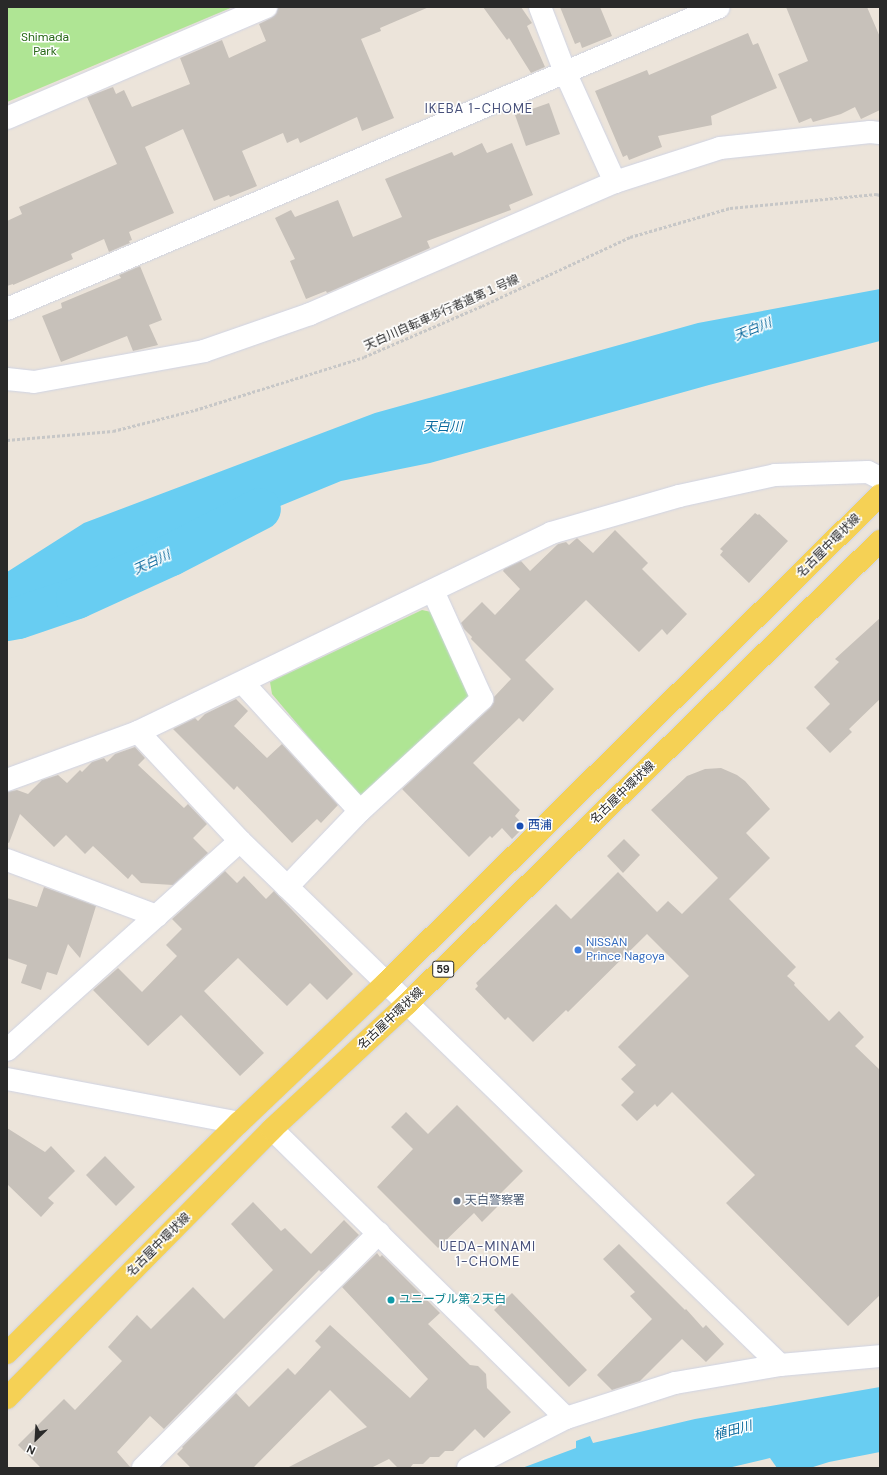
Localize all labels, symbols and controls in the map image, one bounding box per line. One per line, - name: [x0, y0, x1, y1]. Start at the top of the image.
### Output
- park label: Shimada Park: [21, 31, 69, 59]
- district label: IKEBA 1-CHOME: [425, 101, 533, 117]
- street label: 天白川自転車歩行者道第１号線: [362, 272, 522, 354]
- water label: 天白川: [732, 315, 774, 345]
- water label: 天白川: [424, 419, 462, 435]
- street label: 名古屋中環状線: [794, 511, 864, 581]
- water label: 天白川: [131, 548, 173, 578]
- street label: 名古屋中環状線: [588, 759, 658, 827]
- place label: 西浦: [528, 819, 552, 833]
- marker: 西浦: [515, 821, 525, 831]
- place label: NISSAN Prince Nagoya: [586, 936, 665, 964]
- marker: NISSAN Prince Nagoya: [573, 945, 583, 955]
- road number: 59: [432, 960, 454, 978]
- street label: 名古屋中環状線: [355, 985, 427, 1053]
- place label: 天白警察署: [465, 1194, 525, 1208]
- marker: 天白警察署: [452, 1196, 462, 1206]
- street label: 名古屋中環状線: [124, 1210, 194, 1280]
- district label: UEDA-MINAMI 1-CHOME: [440, 1240, 536, 1271]
- place label: ユニーブル第２天白: [399, 1293, 507, 1307]
- marker: ユニーブル第２天白: [386, 1295, 396, 1305]
- water label: 植田川: [712, 1418, 754, 1444]
- north arrow: [16, 1419, 56, 1459]
- text: N: [24, 1442, 38, 1458]

